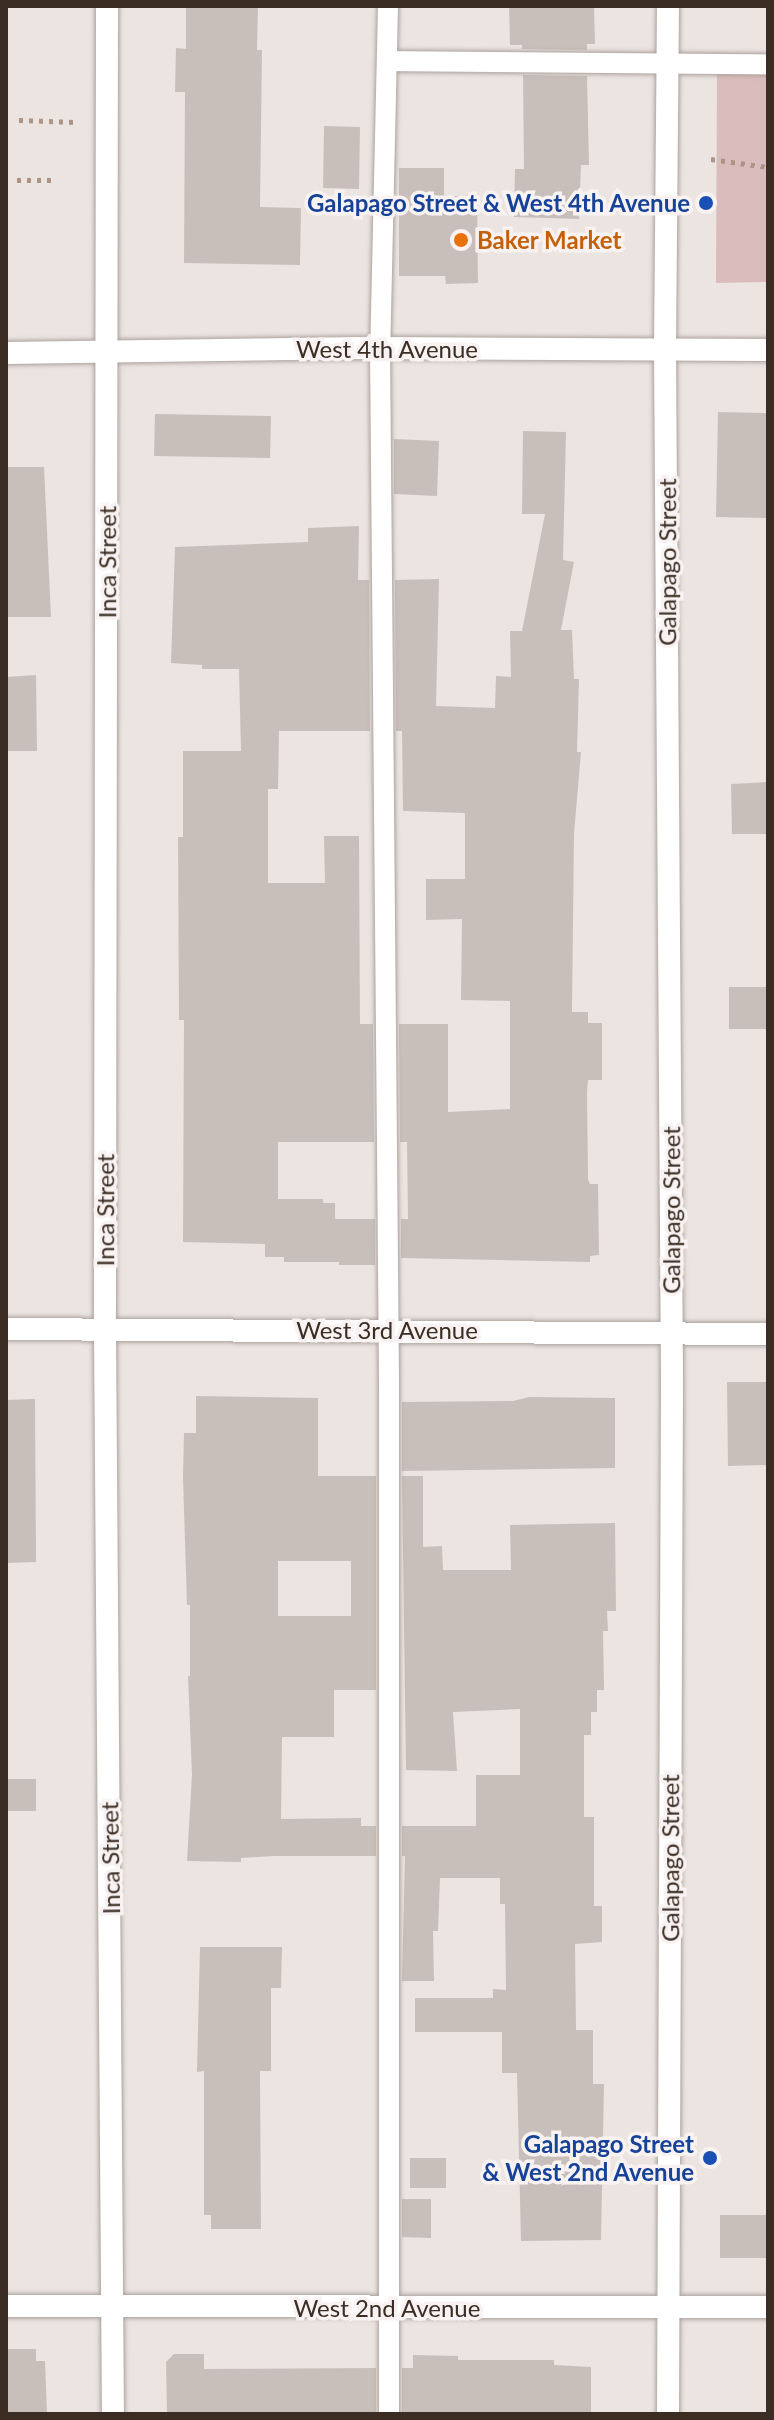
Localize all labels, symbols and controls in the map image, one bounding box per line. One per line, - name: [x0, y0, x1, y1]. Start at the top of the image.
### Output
- place label: Galapago Street & West 4th Avenue: [306, 189, 690, 217]
- marker: Galapago Street & West 4th Avenue: [697, 194, 715, 212]
- place label: Baker Market: [477, 226, 622, 254]
- marker: Baker Market: [452, 231, 470, 249]
- street label: West 4th Avenue: [296, 335, 478, 363]
- street label: Galapago Street: [653, 478, 681, 646]
- street label: Inca Street: [93, 506, 121, 618]
- street label: Galapago Street: [657, 1126, 685, 1294]
- street label: Inca Street: [91, 1154, 119, 1266]
- street label: West 3rd Avenue: [296, 1316, 478, 1344]
- street label: Galapago Street: [656, 1774, 684, 1942]
- street label: Inca Street: [95, 1801, 125, 1915]
- place label: Galapago Street & West 2nd Avenue: [481, 2130, 694, 2186]
- marker: Galapago Street & West 2nd Avenue: [701, 2149, 719, 2167]
- street label: West 2nd Avenue: [293, 2294, 481, 2322]

